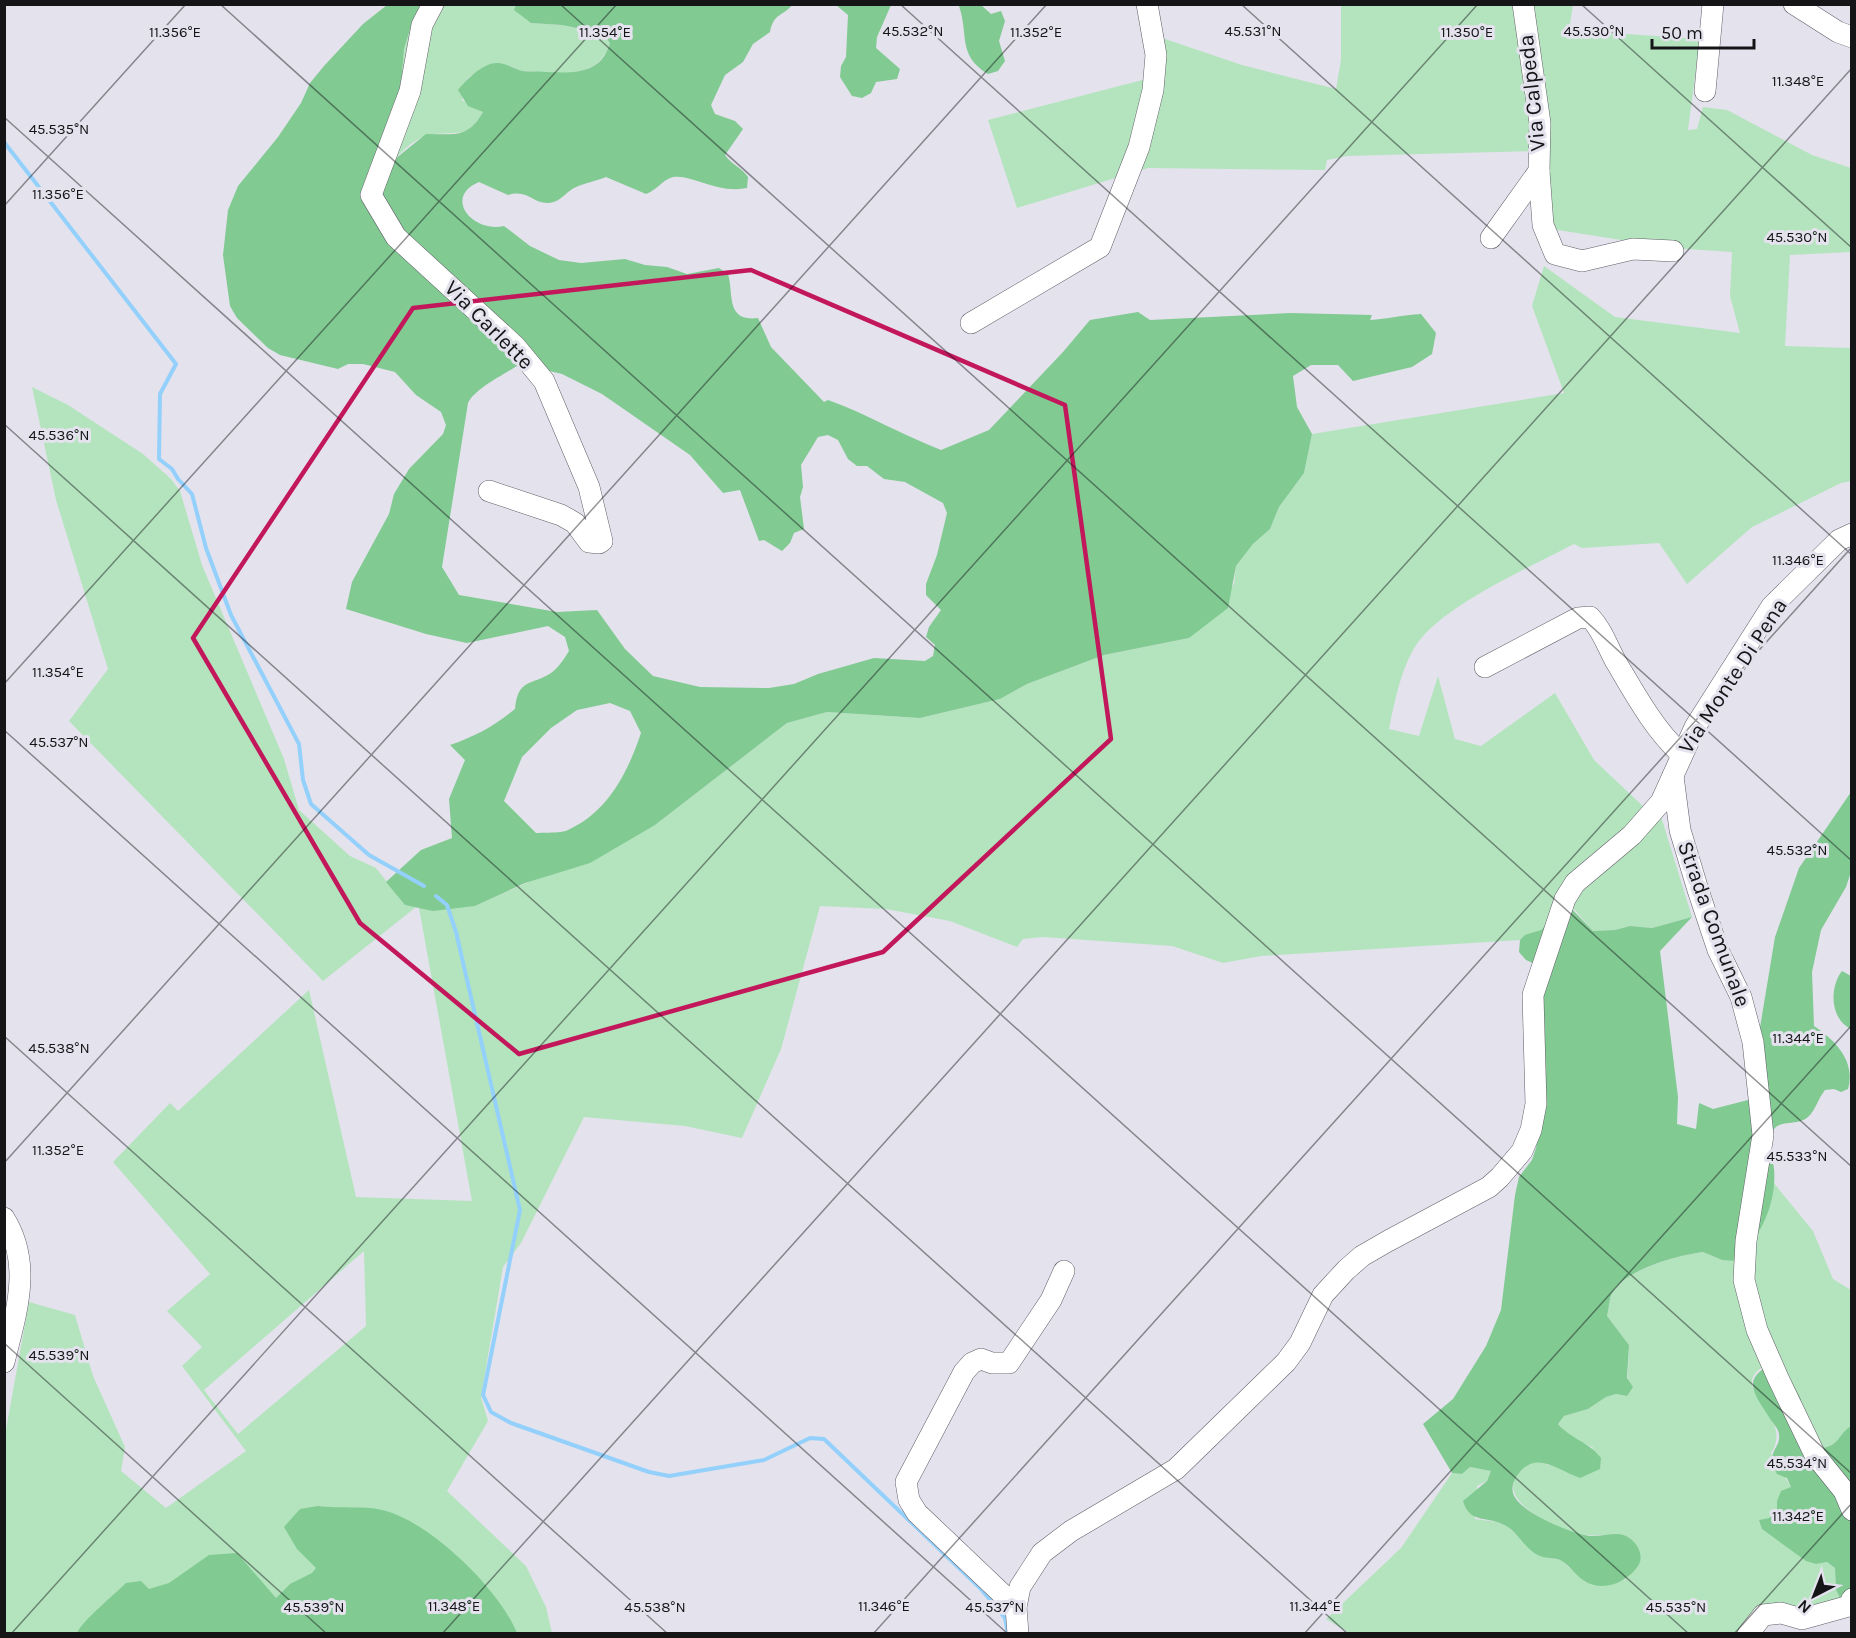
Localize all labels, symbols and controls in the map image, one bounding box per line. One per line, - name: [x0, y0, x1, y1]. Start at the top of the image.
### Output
- scale bar: [1652, 12, 1754, 50]
- text: 45.532°N: [883, 22, 943, 40]
- text: 45.531°N: [1224, 22, 1282, 40]
- text: 45.530°N: [1563, 22, 1625, 40]
- text: 50 m: [1661, 22, 1703, 44]
- text: 11.356°E: [149, 23, 201, 41]
- text: 11.354°E: [579, 23, 631, 41]
- text: 11.352°E: [1010, 23, 1062, 41]
- text: 11.350°E: [1441, 23, 1493, 41]
- street label: Via Calpeda: [1513, 33, 1551, 153]
- text: 11.348°E: [1772, 72, 1824, 90]
- text: 45.535°N: [29, 120, 89, 138]
- text: 11.356°E: [32, 185, 84, 203]
- text: 45.530°N: [1766, 228, 1828, 246]
- street label: Via Carlette: [439, 275, 539, 375]
- text: 45.536°N: [29, 426, 89, 444]
- text: 11.346°E: [1772, 551, 1824, 569]
- street label: Via Monte Di Pena: [1673, 593, 1793, 759]
- text: 11.354°E: [32, 663, 84, 681]
- text: 45.537°N: [29, 733, 89, 751]
- street label: Strada Comunale: [1672, 838, 1756, 1010]
- text: 45.532°N: [1767, 841, 1827, 859]
- text: 11.344°E: [1772, 1029, 1824, 1047]
- text: 45.538°N: [28, 1039, 90, 1057]
- text: 11.352°E: [32, 1141, 84, 1159]
- text: 45.533°N: [1766, 1147, 1828, 1165]
- text: 45.539°N: [29, 1346, 89, 1364]
- text: 45.534°N: [1767, 1454, 1827, 1472]
- text: 11.342°E: [1772, 1507, 1824, 1525]
- north arrow: [1784, 1566, 1844, 1626]
- text: N: [1794, 1596, 1815, 1618]
- text: 11.348°E: [428, 1597, 480, 1615]
- text: 11.346°E: [858, 1597, 910, 1615]
- text: 11.344°E: [1289, 1597, 1341, 1615]
- text: 45.539°N: [284, 1598, 344, 1616]
- text: 45.538°N: [624, 1598, 686, 1616]
- text: 45.537°N: [965, 1598, 1025, 1616]
- text: 45.535°N: [1646, 1598, 1706, 1616]

